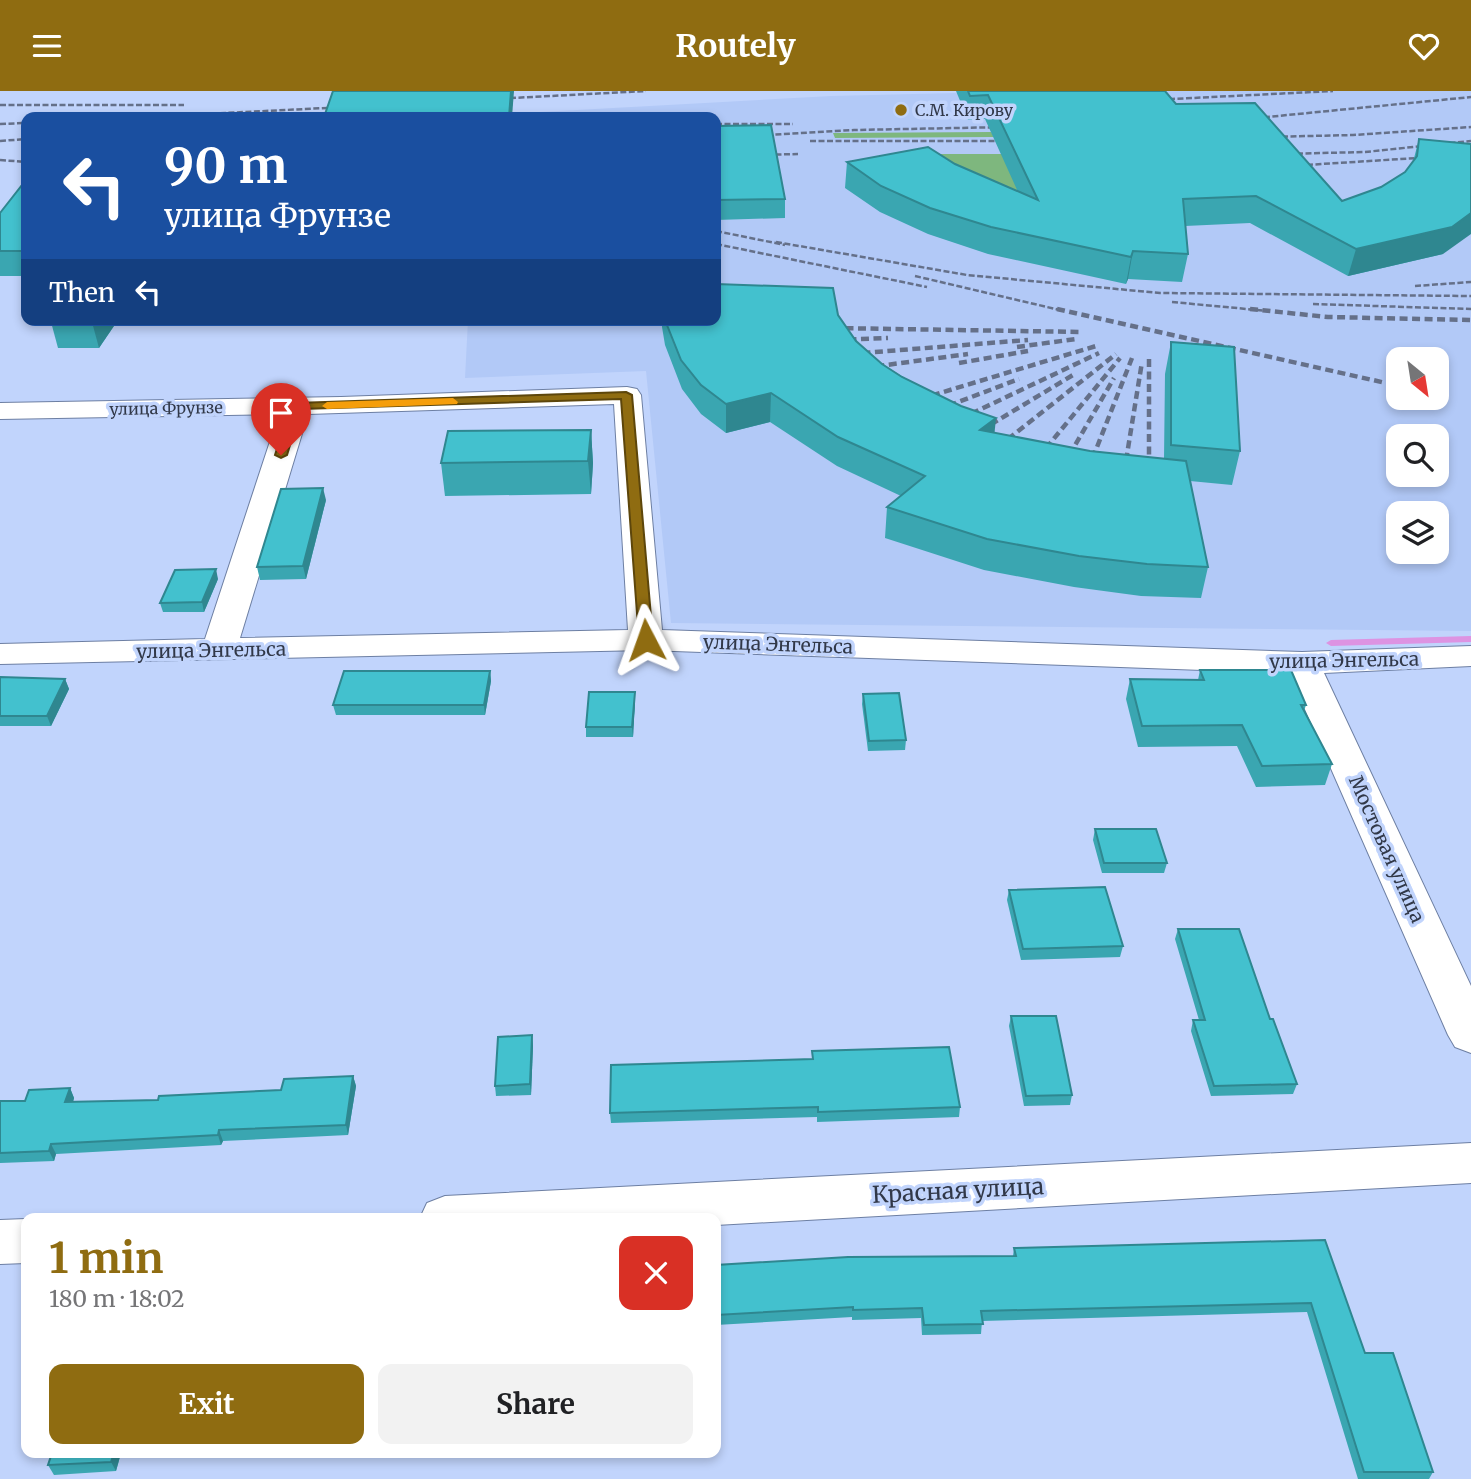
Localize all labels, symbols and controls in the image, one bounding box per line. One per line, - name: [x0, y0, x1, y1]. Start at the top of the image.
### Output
- text: Routely: [675, 26, 796, 66]
- icon: menu: [28, 27, 66, 65]
- icon: heart: [1405, 27, 1443, 65]
- place label: С.М. Кирову: [915, 100, 1014, 120]
- marker: С.М. Кирову: [893, 102, 909, 118]
- text: 90 m: [164, 135, 288, 196]
- icon: left: [49, 140, 140, 231]
- text: улица Фрунзе: [164, 196, 391, 236]
- icon: left: [129, 273, 167, 311]
- text: Then: [49, 276, 115, 309]
- north arrow: [1386, 347, 1449, 409]
- map controls: [1386, 347, 1449, 564]
- pin: [251, 383, 311, 455]
- icon: arrive: [262, 394, 300, 432]
- street label: улица Фрунзе: [109, 397, 223, 419]
- button: search: [1386, 424, 1449, 487]
- button: layers: [1386, 501, 1449, 564]
- position arrow: [609, 603, 683, 677]
- street label: улица Энгельса: [703, 629, 853, 659]
- street label: улица Энгельса: [136, 637, 286, 663]
- street label: улица Энгельса: [1269, 647, 1419, 673]
- street label: Мостовая улица: [1344, 772, 1430, 926]
- street label: Красная улица: [871, 1171, 1045, 1209]
- text: 1 min: [49, 1232, 163, 1284]
- button: close: [619, 1236, 693, 1310]
- text: 180 m · 18:02: [49, 1284, 185, 1313]
- button: Exit: [49, 1364, 364, 1444]
- button: Share: [378, 1364, 693, 1444]

